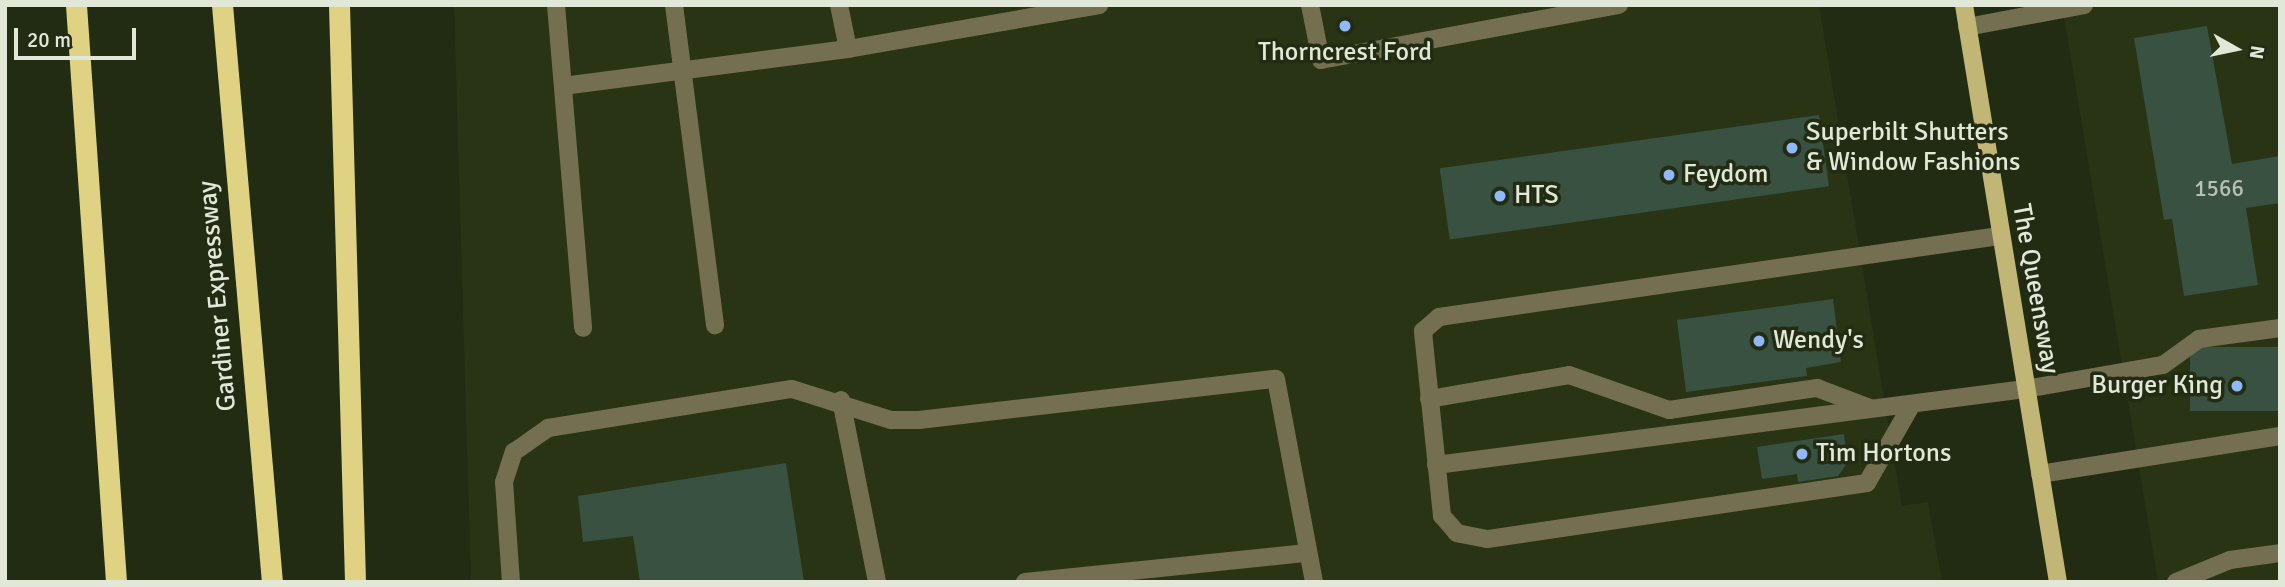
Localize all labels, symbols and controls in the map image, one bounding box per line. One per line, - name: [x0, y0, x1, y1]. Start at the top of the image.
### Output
- scale bar: [18, 14, 140, 58]
- north arrow: [2201, 14, 2271, 84]
- marker: Thorncrest Ford: [1337, 18, 1353, 34]
- text: 20 m: [27, 27, 71, 53]
- place label: Thorncrest Ford: [1258, 37, 1432, 69]
- text: N: [2244, 44, 2270, 61]
- place label: Superbilt Shutters & Window Fashions: [1806, 117, 2020, 178]
- marker: Superbilt Shutters & Window Fashions: [1784, 140, 1800, 156]
- place label: Feydom: [1683, 159, 1768, 191]
- marker: Feydom: [1661, 167, 1677, 183]
- house number: 1566: [2194, 175, 2244, 203]
- street label: Gardiner Expressway: [192, 179, 244, 413]
- place label: HTS: [1514, 180, 1559, 212]
- marker: HTS: [1492, 188, 1508, 204]
- street label: The Queensway: [2005, 202, 2065, 376]
- place label: Wendy's: [1773, 325, 1864, 357]
- marker: Wendy's: [1751, 333, 1767, 349]
- place label: Burger King: [2091, 370, 2223, 402]
- marker: Burger King: [2229, 378, 2245, 394]
- place label: Tim Hortons: [1816, 438, 1951, 470]
- marker: Tim Hortons: [1794, 446, 1810, 462]

